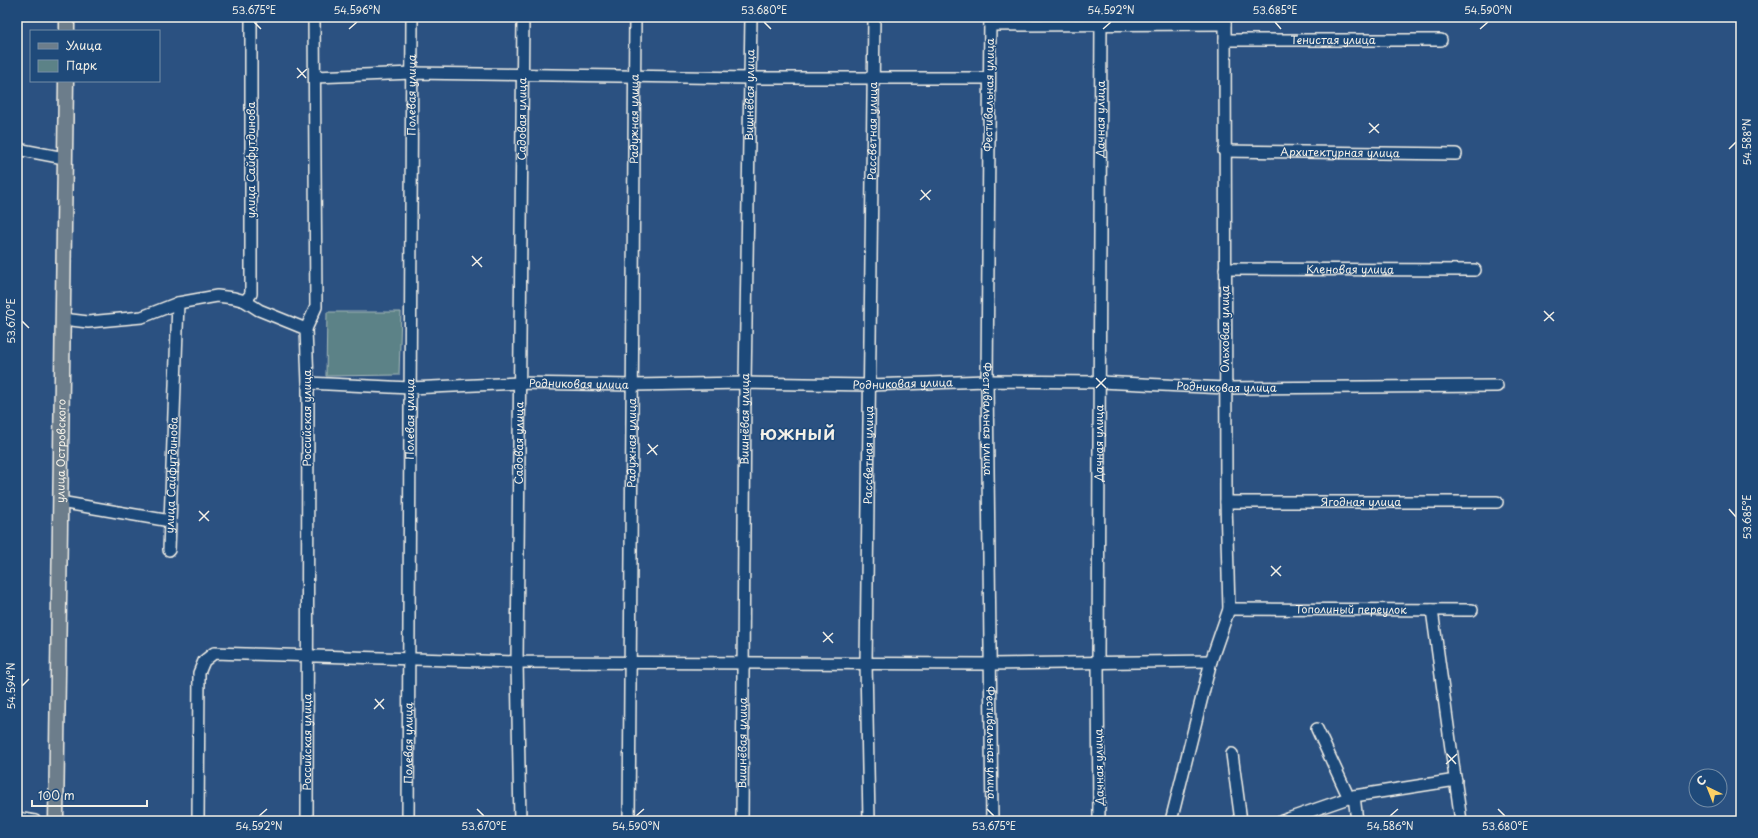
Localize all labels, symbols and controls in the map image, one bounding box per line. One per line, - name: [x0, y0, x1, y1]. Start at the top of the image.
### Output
- text: 53.675°E: [232, 2, 276, 17]
- text: 54.596°N: [333, 2, 381, 17]
- text: 53.680°E: [741, 2, 787, 17]
- text: 54.592°N: [1087, 2, 1135, 17]
- text: 53.685°E: [1252, 2, 1298, 17]
- text: 54.590°N: [1464, 2, 1512, 17]
- legend: [30, 30, 160, 82]
- street label: Тенистая улица: [1290, 31, 1376, 48]
- text: Улица: [66, 36, 102, 54]
- street label: Фестивальная улица: [979, 38, 998, 152]
- street label: Вишнёвая улица: [740, 49, 758, 141]
- street label: Полевая улица: [402, 54, 420, 136]
- text: Парк: [66, 56, 98, 74]
- street label: Радужная улица: [625, 74, 643, 164]
- street label: Садовая улица: [513, 77, 530, 161]
- street label: Рассветная улица: [863, 81, 881, 181]
- street label: Дачная улица: [1091, 81, 1109, 158]
- street label: улица Сайфутдинова: [242, 102, 259, 218]
- text: 54.588°N: [1739, 118, 1754, 166]
- street label: Архитектурная улица: [1280, 143, 1400, 161]
- street label: Кленовая улица: [1306, 260, 1394, 278]
- street label: Ольховая улица: [1216, 285, 1233, 373]
- text: 53.670°E: [3, 298, 18, 344]
- street label: Фестивальная улица: [979, 362, 997, 476]
- street label: Российская улица: [298, 369, 315, 467]
- street label: Вишнёвая улица: [735, 373, 753, 465]
- street label: Родниковая улица: [853, 373, 953, 393]
- street label: Родниковая улица: [529, 374, 629, 393]
- street label: Родниковая улица: [1176, 377, 1277, 396]
- street label: Полевая улица: [401, 378, 418, 460]
- street label: Радужная улица: [622, 398, 640, 488]
- street label: улица Островского: [51, 399, 70, 503]
- street label: Садовая улица: [510, 401, 527, 485]
- street label: Рассветная улица: [859, 405, 877, 505]
- street label: Дачная улица: [1090, 405, 1107, 482]
- street label: улица Сайфутдинова: [161, 416, 182, 534]
- district label: ЮЖНЫЙ: [760, 422, 836, 445]
- street label: Ягодная улица: [1321, 493, 1401, 510]
- text: 53.685°E: [1739, 494, 1754, 540]
- street label: Тополиный переулок: [1295, 600, 1407, 618]
- text: 54.594°N: [3, 662, 18, 710]
- street label: Фестивальная улица: [982, 686, 1001, 800]
- street label: Российская улица: [298, 693, 315, 791]
- street label: Вишнёвая улица: [733, 697, 751, 789]
- street label: Полевая улица: [399, 702, 417, 784]
- street label: Дачная улица: [1089, 728, 1108, 806]
- north arrow: [1688, 768, 1728, 808]
- text: С: [1692, 771, 1710, 789]
- scale bar: [32, 782, 147, 808]
- text: 100 m: [38, 786, 75, 804]
- text: 54.592°N: [235, 818, 283, 833]
- text: 53.670°E: [461, 818, 507, 833]
- text: 54.590°N: [612, 818, 660, 833]
- text: 53.675°E: [972, 818, 1016, 833]
- text: 54.586°N: [1366, 818, 1414, 833]
- text: 53.680°E: [1482, 818, 1528, 833]

